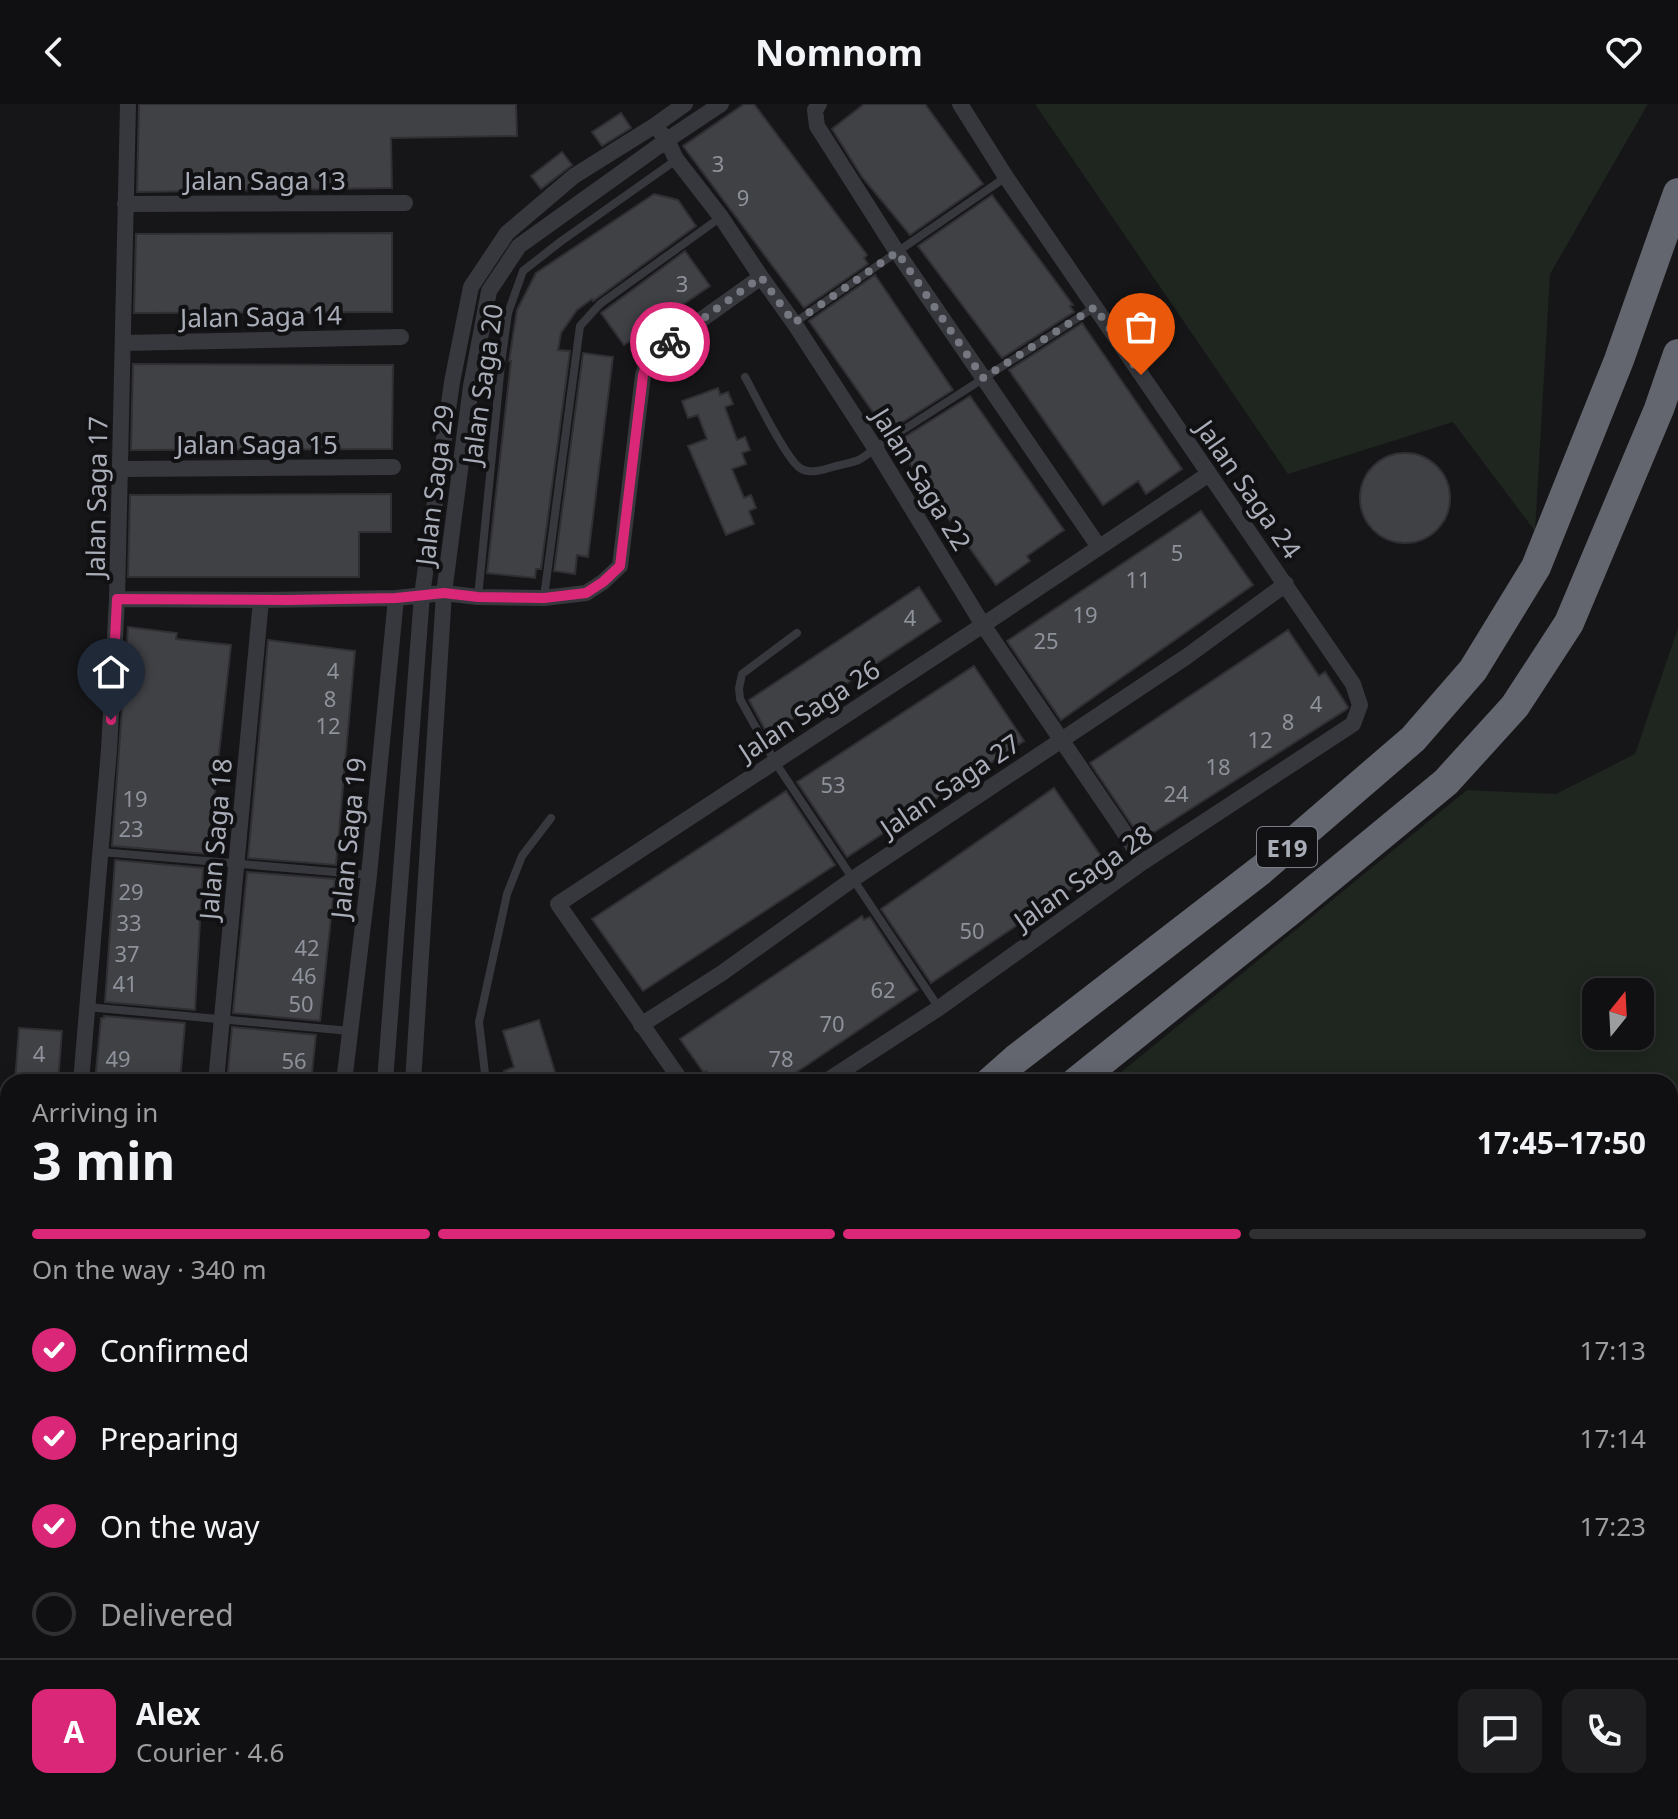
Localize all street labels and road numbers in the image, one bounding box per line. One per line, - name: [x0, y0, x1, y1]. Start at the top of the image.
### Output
- street label: Jalan Saga 13: [181, 162, 346, 198]
- street label: Jalan Saga 14: [177, 297, 342, 335]
- street label: Jalan Saga 20: [453, 301, 511, 470]
- street label: Jalan Saga 22: [862, 398, 980, 557]
- street label: Jalan Saga 29: [406, 403, 462, 570]
- street label: Jalan Saga 24: [1186, 410, 1310, 566]
- street label: Jalan Saga 17: [77, 416, 115, 581]
- street label: Jalan Saga 15: [173, 426, 338, 462]
- street label: Jalan Saga 26: [729, 651, 887, 771]
- street label: Jalan Saga 27: [870, 725, 1027, 847]
- street label: Jalan Saga 19: [321, 756, 374, 923]
- street label: Jalan Saga 18: [190, 757, 240, 924]
- street label: Jalan Saga 28: [1004, 816, 1160, 940]
- road number: E19: [1257, 827, 1317, 867]

